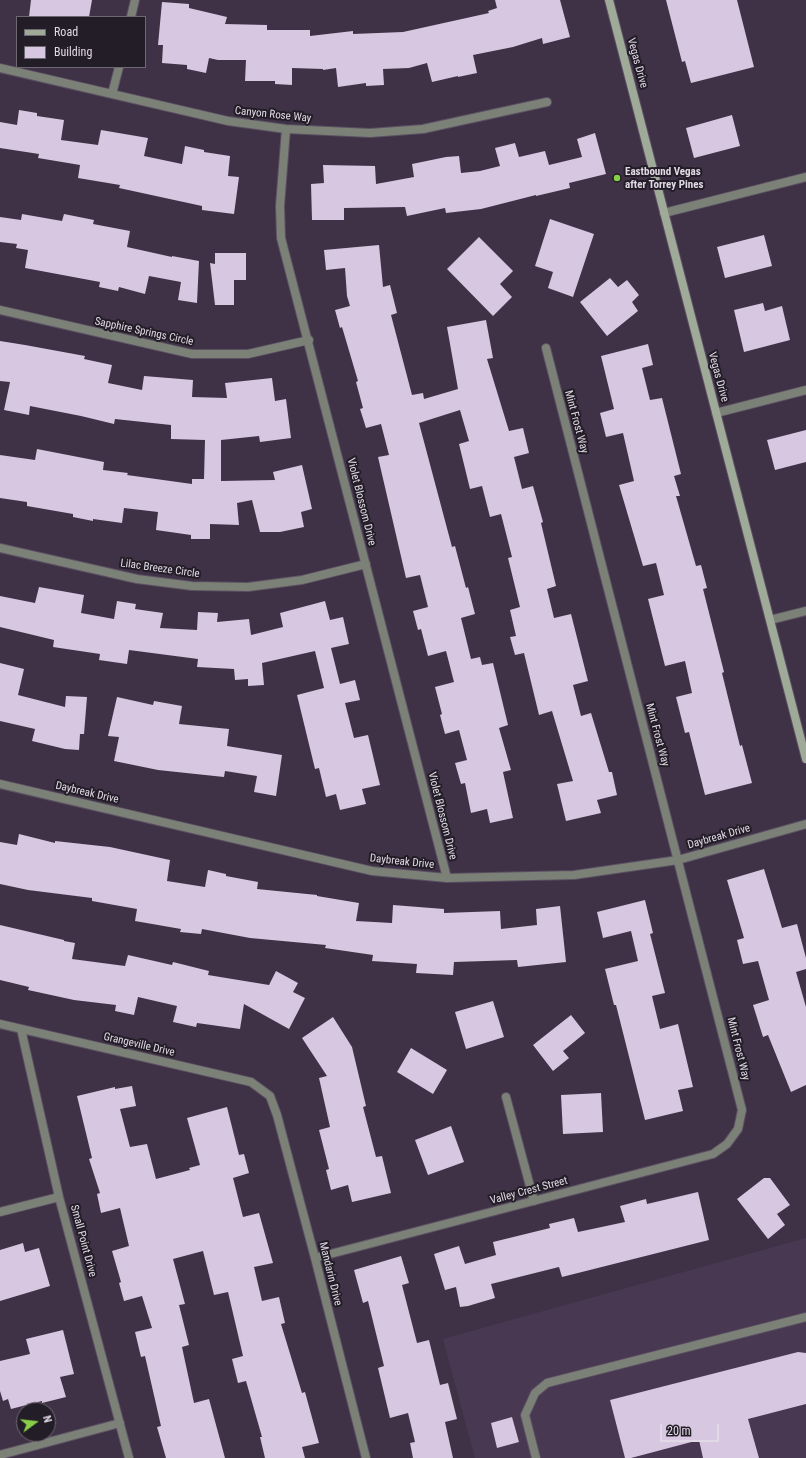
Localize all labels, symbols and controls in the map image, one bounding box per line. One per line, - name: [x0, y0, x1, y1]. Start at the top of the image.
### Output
- legend: [16, 16, 146, 68]
- text: Road: [54, 25, 78, 39]
- street label: Vegas Drive: [624, 37, 650, 89]
- text: Building: [54, 45, 92, 59]
- street label: Canyon Rose Way: [234, 104, 312, 126]
- place label: Eastbound Vegas after Torrey Pines: [625, 165, 703, 191]
- marker: Eastbound Vegas after Torrey Pines: [612, 173, 622, 183]
- street label: Sapphire Springs Circle: [93, 315, 195, 349]
- street label: Vegas Drive: [705, 351, 731, 403]
- street label: Mint Frost Way: [561, 389, 591, 455]
- street label: Violet Blossom Drive: [344, 457, 378, 547]
- street label: Lilac Breeze Circle: [120, 557, 200, 581]
- street label: Mint Frost Way: [642, 702, 672, 768]
- street label: Violet Blossom Drive: [425, 771, 459, 861]
- street label: Daybreak Drive: [54, 779, 120, 807]
- street label: Daybreak Drive: [686, 822, 752, 852]
- street label: Daybreak Drive: [369, 852, 435, 872]
- street label: Mint Frost Way: [724, 1016, 752, 1082]
- street label: Grangeville Drive: [102, 1030, 176, 1060]
- street label: Valley Crest Street: [489, 1174, 569, 1208]
- street label: Small Point Drive: [67, 1204, 99, 1278]
- street label: Mandarin Drive: [316, 1241, 344, 1307]
- north arrow: [16, 1402, 56, 1442]
- text: N: [40, 1414, 54, 1424]
- scale bar: [662, 1416, 721, 1442]
- text: 20 m: [667, 1424, 691, 1438]

